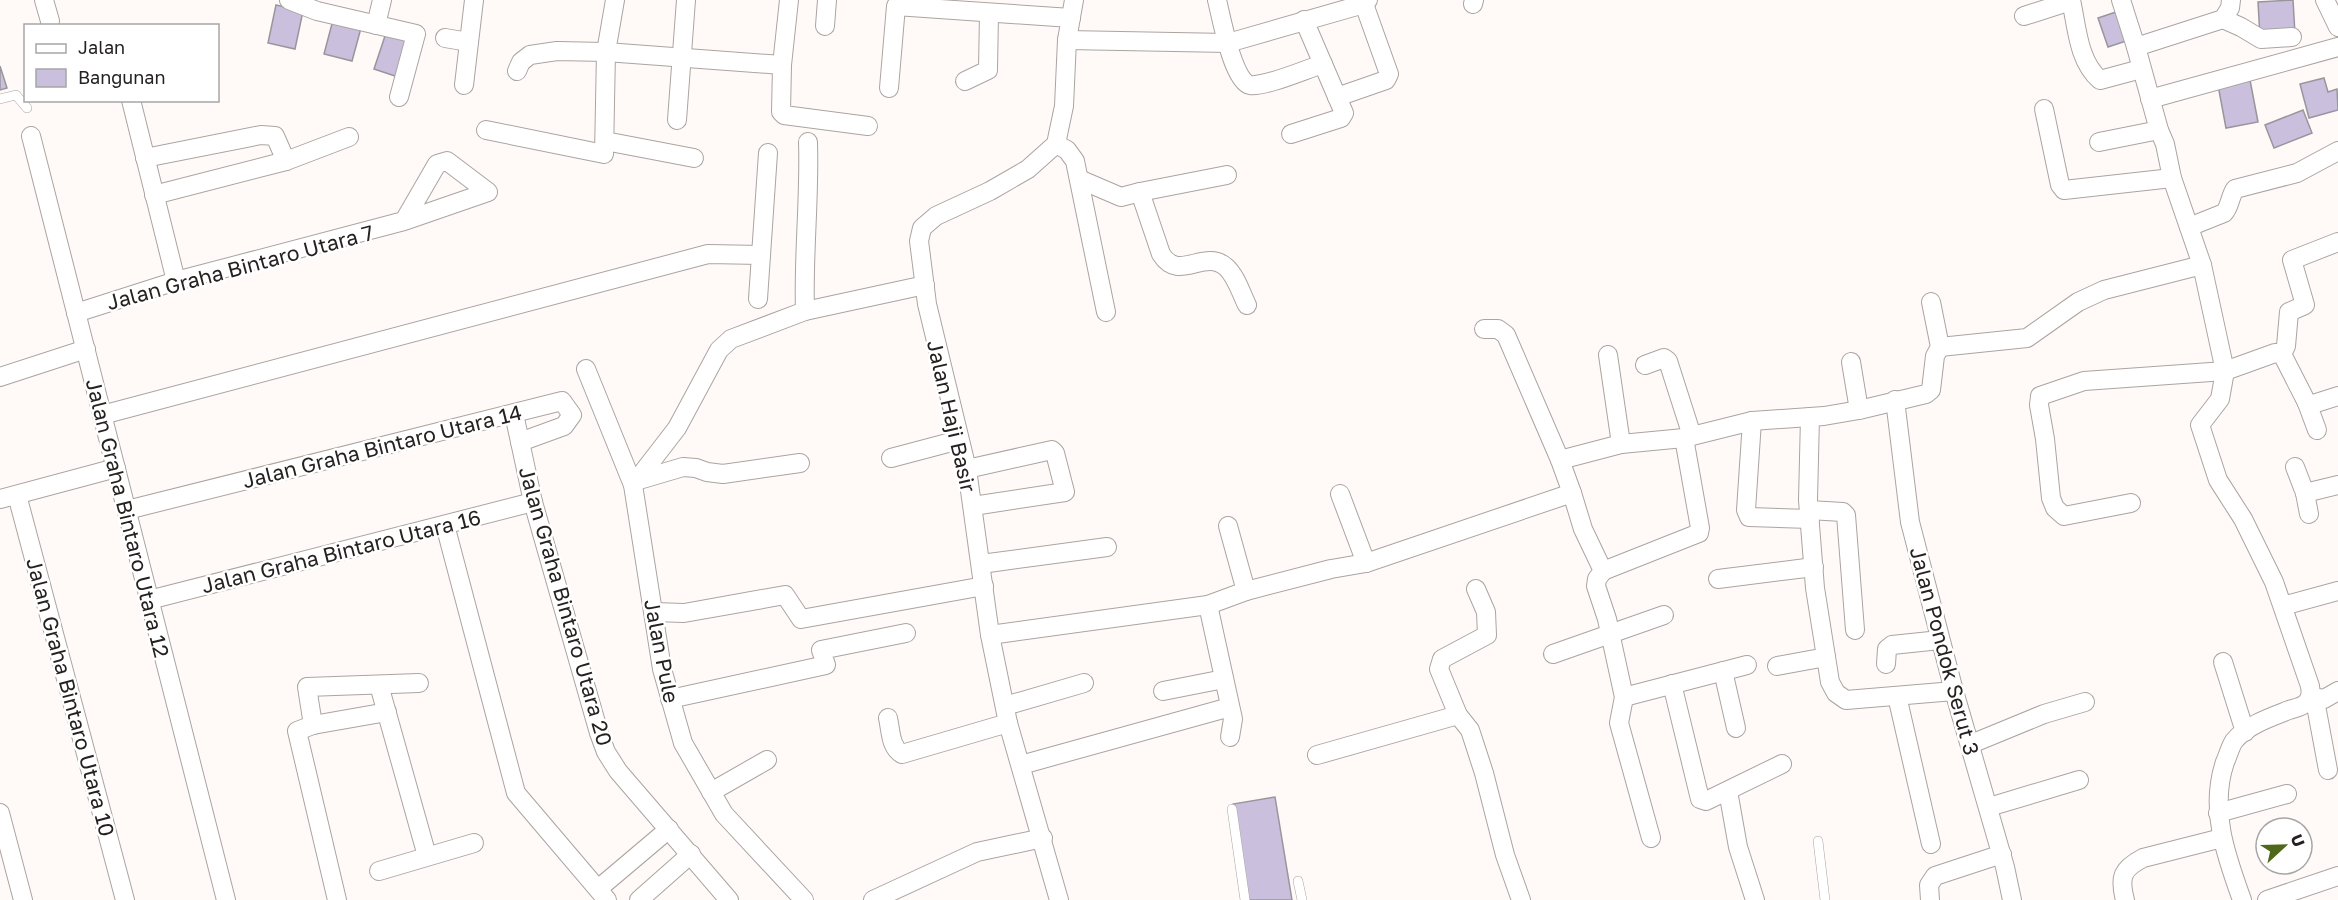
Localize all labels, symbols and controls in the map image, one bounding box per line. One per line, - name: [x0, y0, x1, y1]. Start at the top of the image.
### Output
- legend: [24, 24, 219, 102]
- text: Jalan: [78, 36, 125, 58]
- text: Bangunan: [78, 66, 166, 88]
- street label: Jalan Graha Bintaro Utara 7: [104, 219, 376, 315]
- street label: Jalan Haji Basir: [922, 337, 982, 495]
- street label: Jalan Graha Bintaro Utara 12: [81, 376, 175, 660]
- street label: Jalan Graha Bintaro Utara 14: [240, 399, 524, 493]
- street label: Jalan Graha Bintaro Utara 20: [514, 463, 618, 749]
- street label: Jalan Graha Bintaro Utara 16: [199, 504, 483, 598]
- street label: Jalan Pondok Serut 3: [1905, 544, 1985, 758]
- street label: Jalan Graha Bintaro Utara 10: [21, 555, 121, 839]
- street label: Jalan Pule: [639, 597, 685, 705]
- north arrow: [2254, 816, 2314, 876]
- text: U: [2286, 831, 2309, 850]

